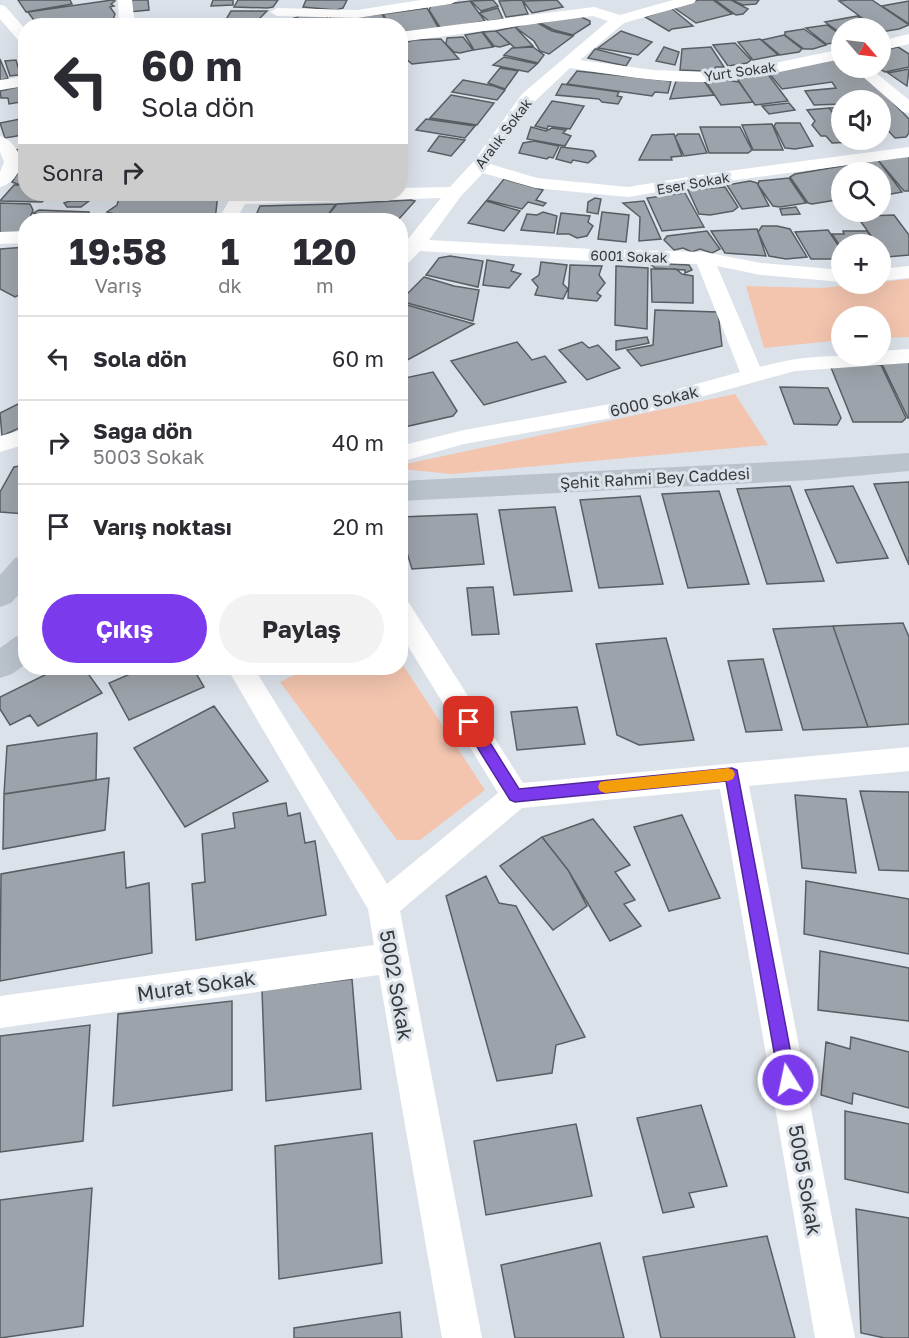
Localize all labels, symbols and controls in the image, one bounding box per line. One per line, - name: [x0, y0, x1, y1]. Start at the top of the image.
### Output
- north arrow: [831, 18, 891, 78]
- map controls: [831, 18, 891, 366]
- text: 60 m: [141, 40, 242, 90]
- icon: left: [42, 42, 120, 120]
- street label: Yurt Sokak: [703, 58, 777, 84]
- button: sound: [831, 90, 891, 150]
- text: Sola dön: [141, 91, 255, 123]
- street label: Aralık Sokak: [471, 95, 535, 171]
- icon: right: [116, 156, 149, 189]
- text: Sonra: [42, 159, 104, 186]
- button: search: [831, 162, 891, 222]
- street label: Eser Sokak: [655, 168, 731, 198]
- text: 19:58: [69, 230, 167, 273]
- text: 1: [221, 230, 239, 273]
- text: 120: [293, 230, 357, 273]
- button: +: [831, 234, 891, 294]
- street label: 6001 Sokak: [590, 246, 668, 266]
- text: Varış: [94, 273, 142, 297]
- text: dk: [218, 273, 242, 297]
- text: m: [316, 273, 334, 297]
- button: −: [831, 306, 891, 366]
- icon: left: [42, 342, 75, 375]
- text: Sola dön: [93, 345, 187, 372]
- text: 60 m: [332, 345, 384, 372]
- street label: 6000 Sokak: [608, 381, 700, 421]
- text: Sağa dön: [93, 417, 192, 444]
- icon: right: [42, 426, 75, 459]
- text: 40 m: [332, 429, 384, 456]
- text: 5003 Sokak: [93, 444, 205, 468]
- street label: Şehit Rahmi Bey Caddesi: [559, 463, 751, 493]
- icon: arrive: [42, 510, 75, 543]
- text: Varış noktası: [93, 513, 232, 540]
- text: 20 m: [333, 513, 384, 540]
- button: Çıkış: [42, 594, 207, 663]
- button: Paylaş: [219, 594, 384, 663]
- pin: [443, 696, 494, 747]
- icon: arrive: [452, 705, 485, 738]
- street label: 5002 Sokak: [376, 928, 418, 1042]
- street label: Murat Sokak: [135, 965, 257, 1005]
- position arrow: [756, 1048, 820, 1112]
- street label: 5005 Sokak: [785, 1123, 827, 1237]

